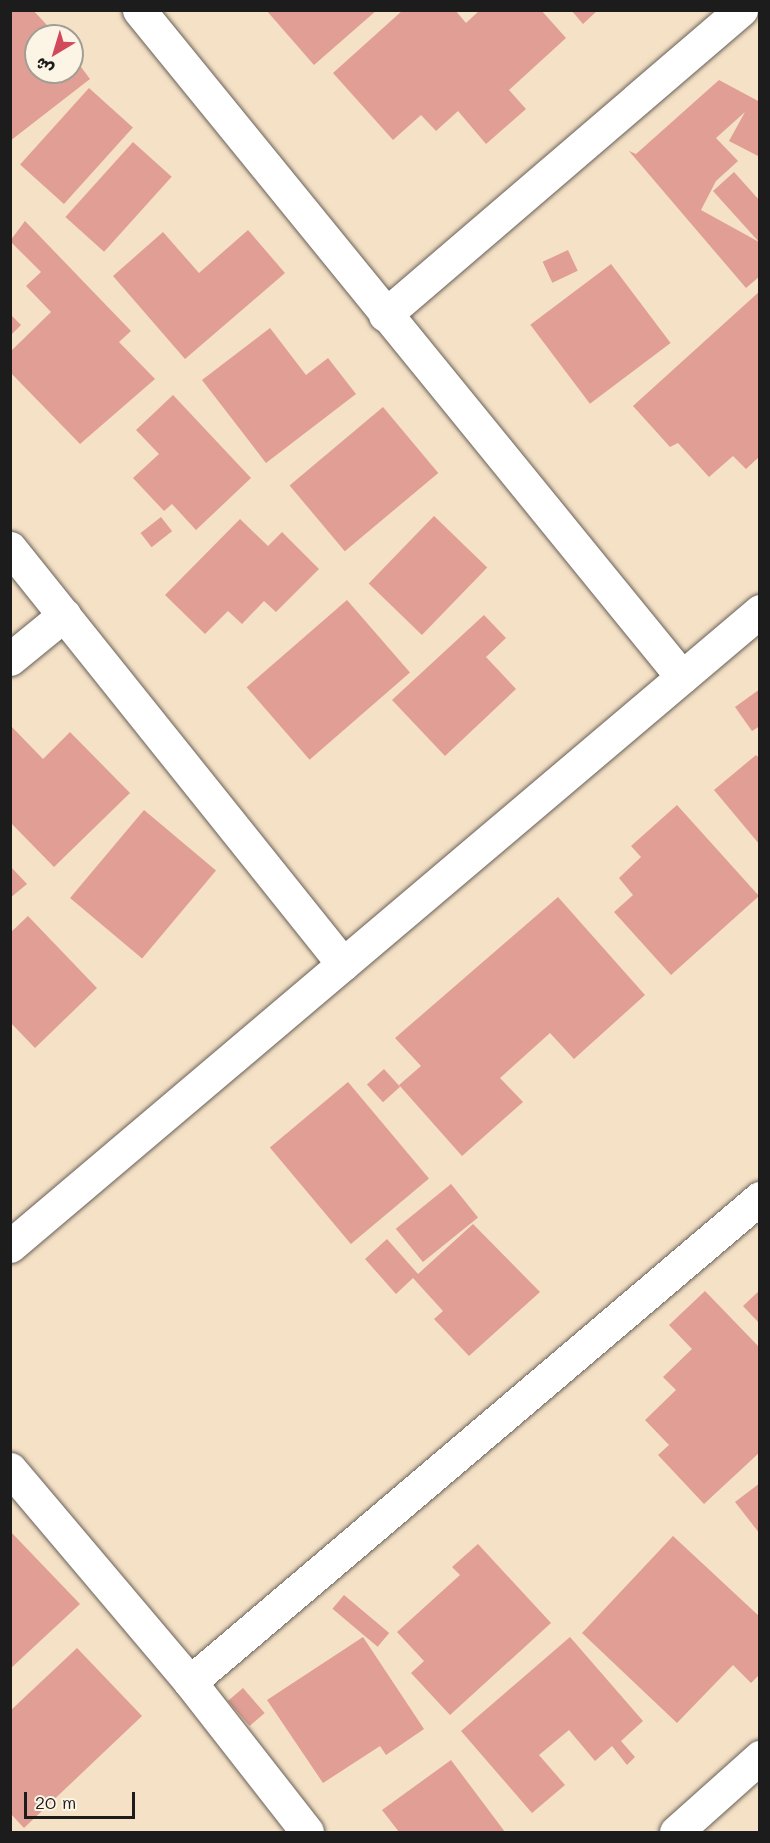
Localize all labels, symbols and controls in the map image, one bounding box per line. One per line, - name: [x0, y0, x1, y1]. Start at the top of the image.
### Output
- north arrow: [24, 24, 84, 84]
- text: ش: [30, 53, 57, 81]
- scale bar: [27, 1780, 138, 1818]
- text: 20 m: [35, 1790, 76, 1814]

